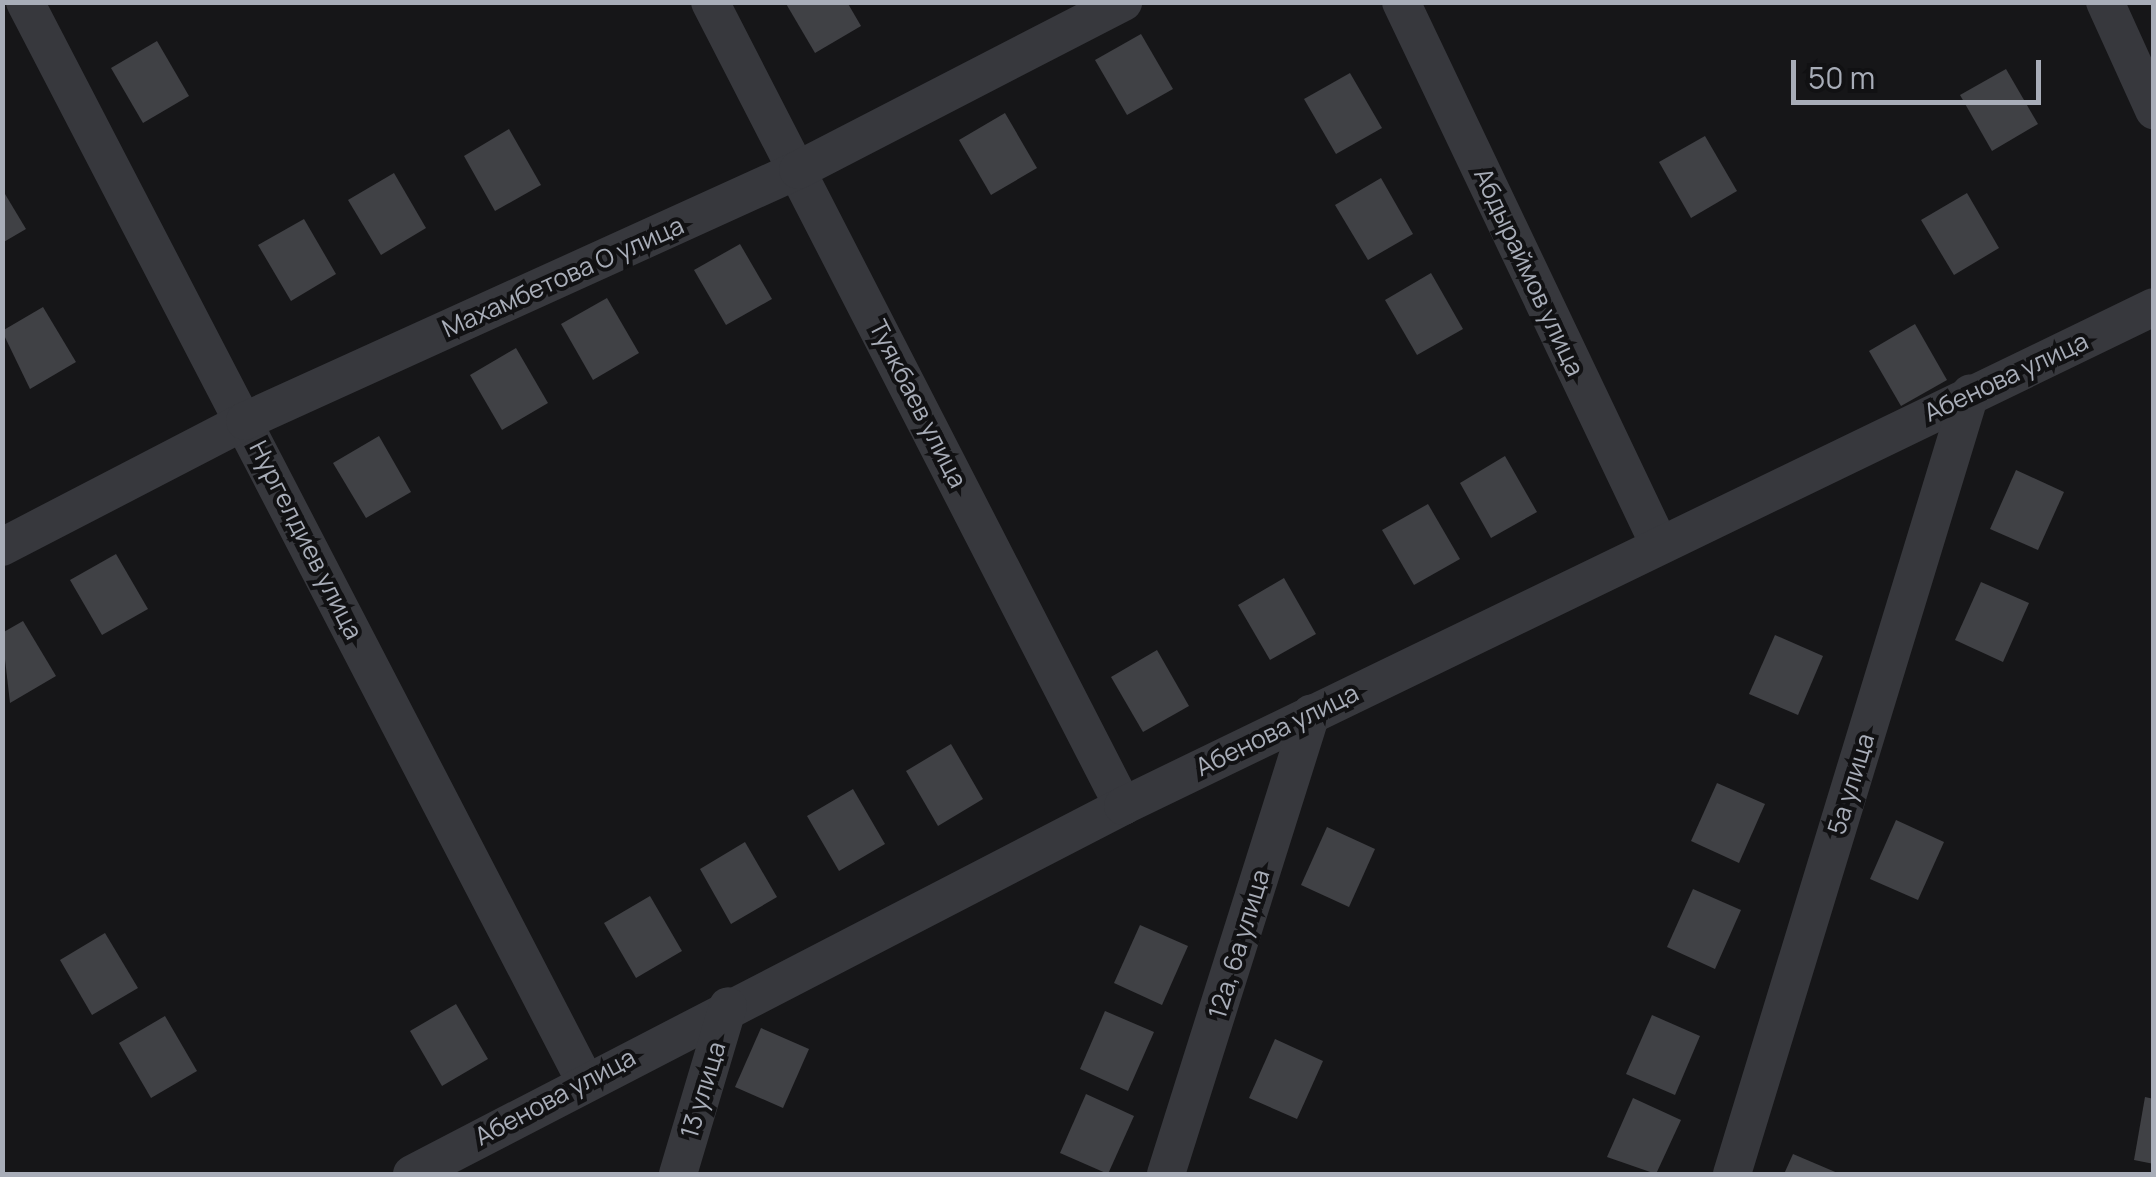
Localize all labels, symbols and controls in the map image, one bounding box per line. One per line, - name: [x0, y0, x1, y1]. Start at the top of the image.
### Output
- scale bar: [1796, 40, 2046, 102]
- text: 50 m: [1808, 57, 1875, 98]
- street label: Абдыраймов улица: [1468, 163, 1590, 381]
- street label: Махамбетова О улица: [438, 210, 688, 344]
- street label: Туякбаев улица: [863, 315, 973, 493]
- street label: Абенова улица: [1919, 326, 2093, 428]
- street label: Нургелдиев улица: [243, 436, 369, 644]
- street label: Абенова улица: [1191, 678, 1363, 782]
- street label: 5а улица: [1821, 730, 1881, 838]
- street label: 12а, 6а улица: [1202, 866, 1276, 1022]
- street label: 13 улица: [674, 1038, 732, 1142]
- street label: Абенова улица: [470, 1042, 640, 1152]

